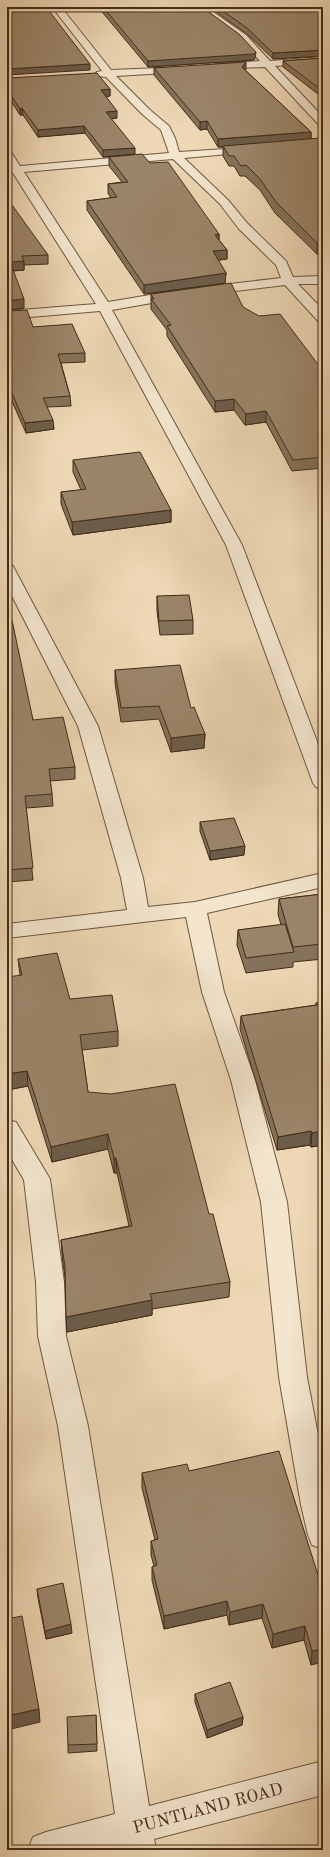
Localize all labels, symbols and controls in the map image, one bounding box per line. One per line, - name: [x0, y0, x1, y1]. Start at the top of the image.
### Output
- street label: PUNTLAND ROAD: [131, 1781, 285, 1837]

